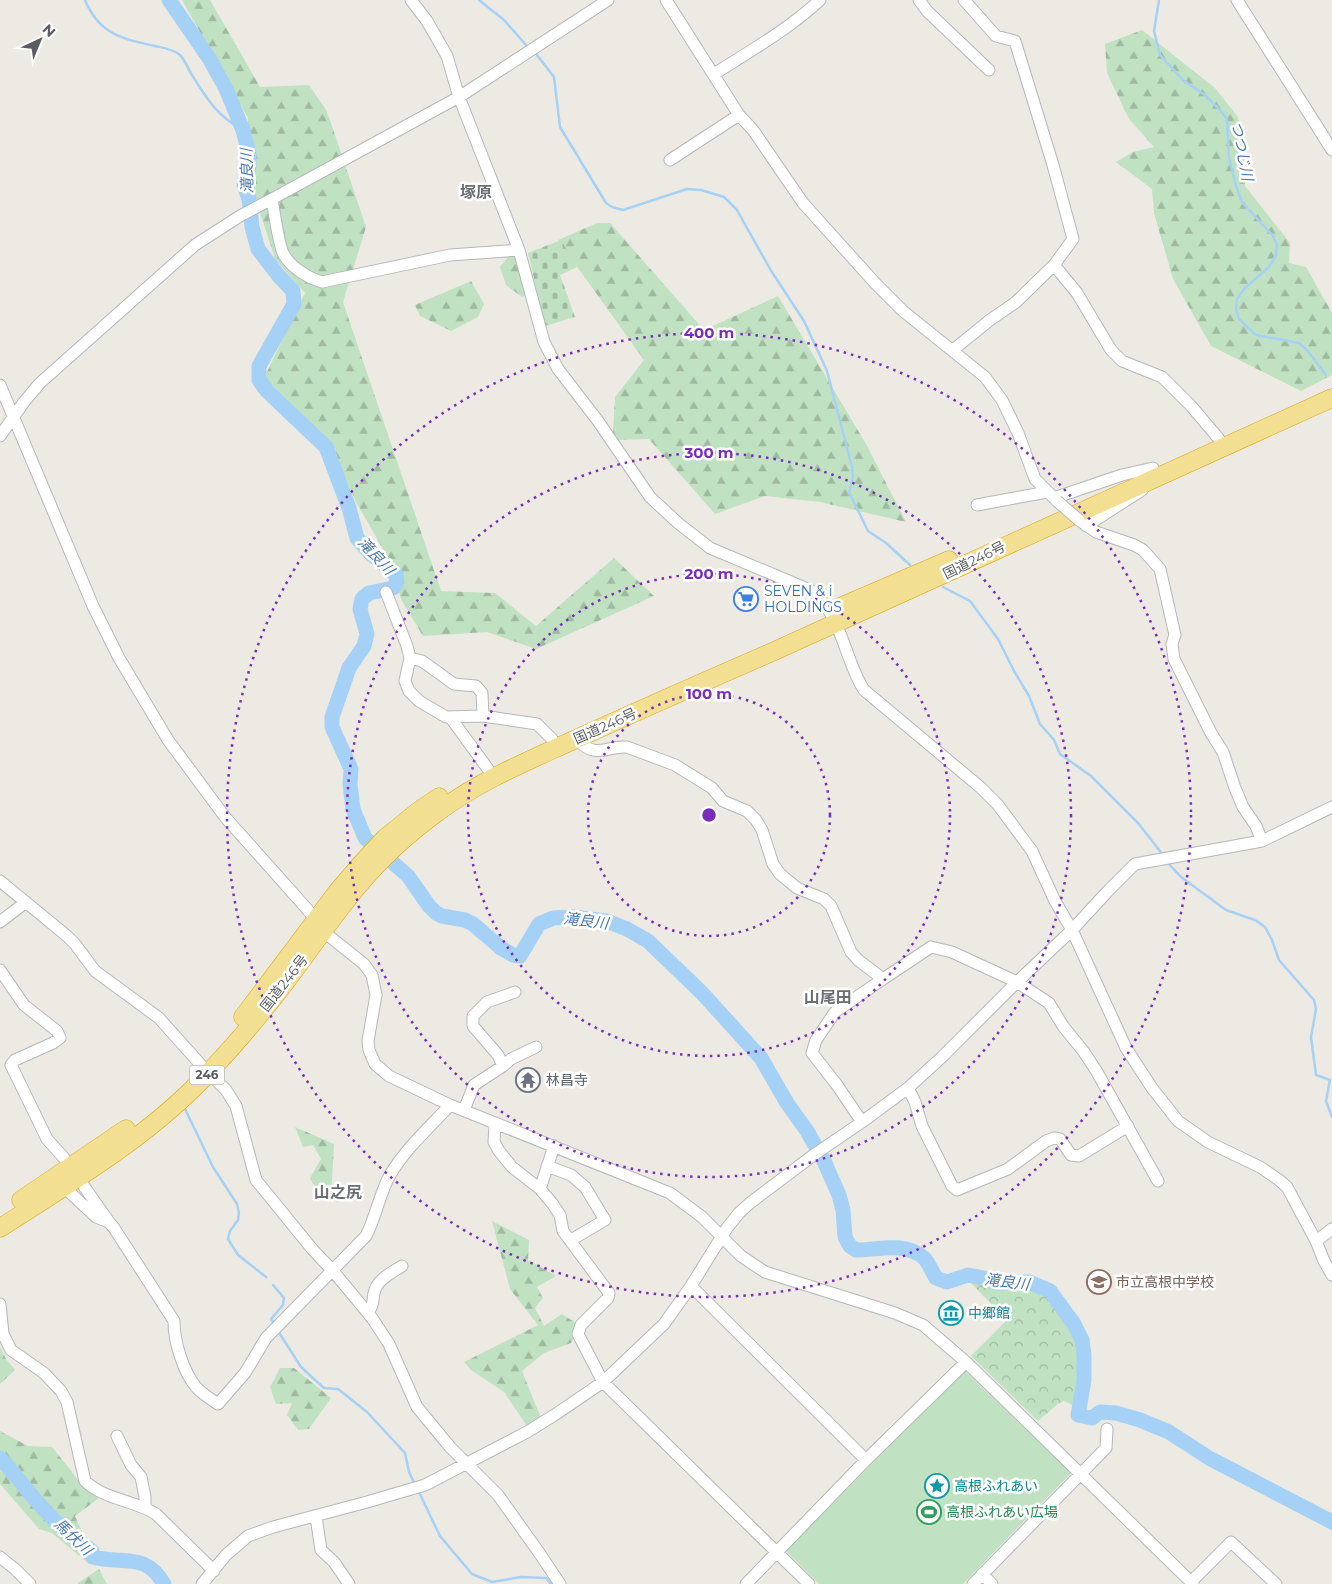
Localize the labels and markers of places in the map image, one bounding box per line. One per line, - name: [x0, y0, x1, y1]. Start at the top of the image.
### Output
- place label: SEVEN & i HOLDINGS: [764, 582, 842, 616]
- supermarket icon: SEVEN & i HOLDINGS: [733, 586, 759, 612]
- centre of rings: [700, 806, 718, 824]
- temple icon: 林昌寺: [515, 1067, 541, 1093]
- place label: 林昌寺: [546, 1071, 588, 1089]
- school or university icon: 市立高根中学校: [1086, 1269, 1112, 1295]
- place label: 市立高根中学校: [1116, 1273, 1214, 1291]
- museum icon: 中郷館: [938, 1300, 964, 1326]
- place label: 中郷館: [968, 1304, 1010, 1322]
- place icon: 高根ふれあい: [924, 1473, 950, 1499]
- place label: 高根ふれあい: [954, 1477, 1038, 1495]
- sports icon: 高根ふれあい広場: [916, 1499, 942, 1525]
- place label: 高根ふれあい広場: [946, 1503, 1058, 1521]

